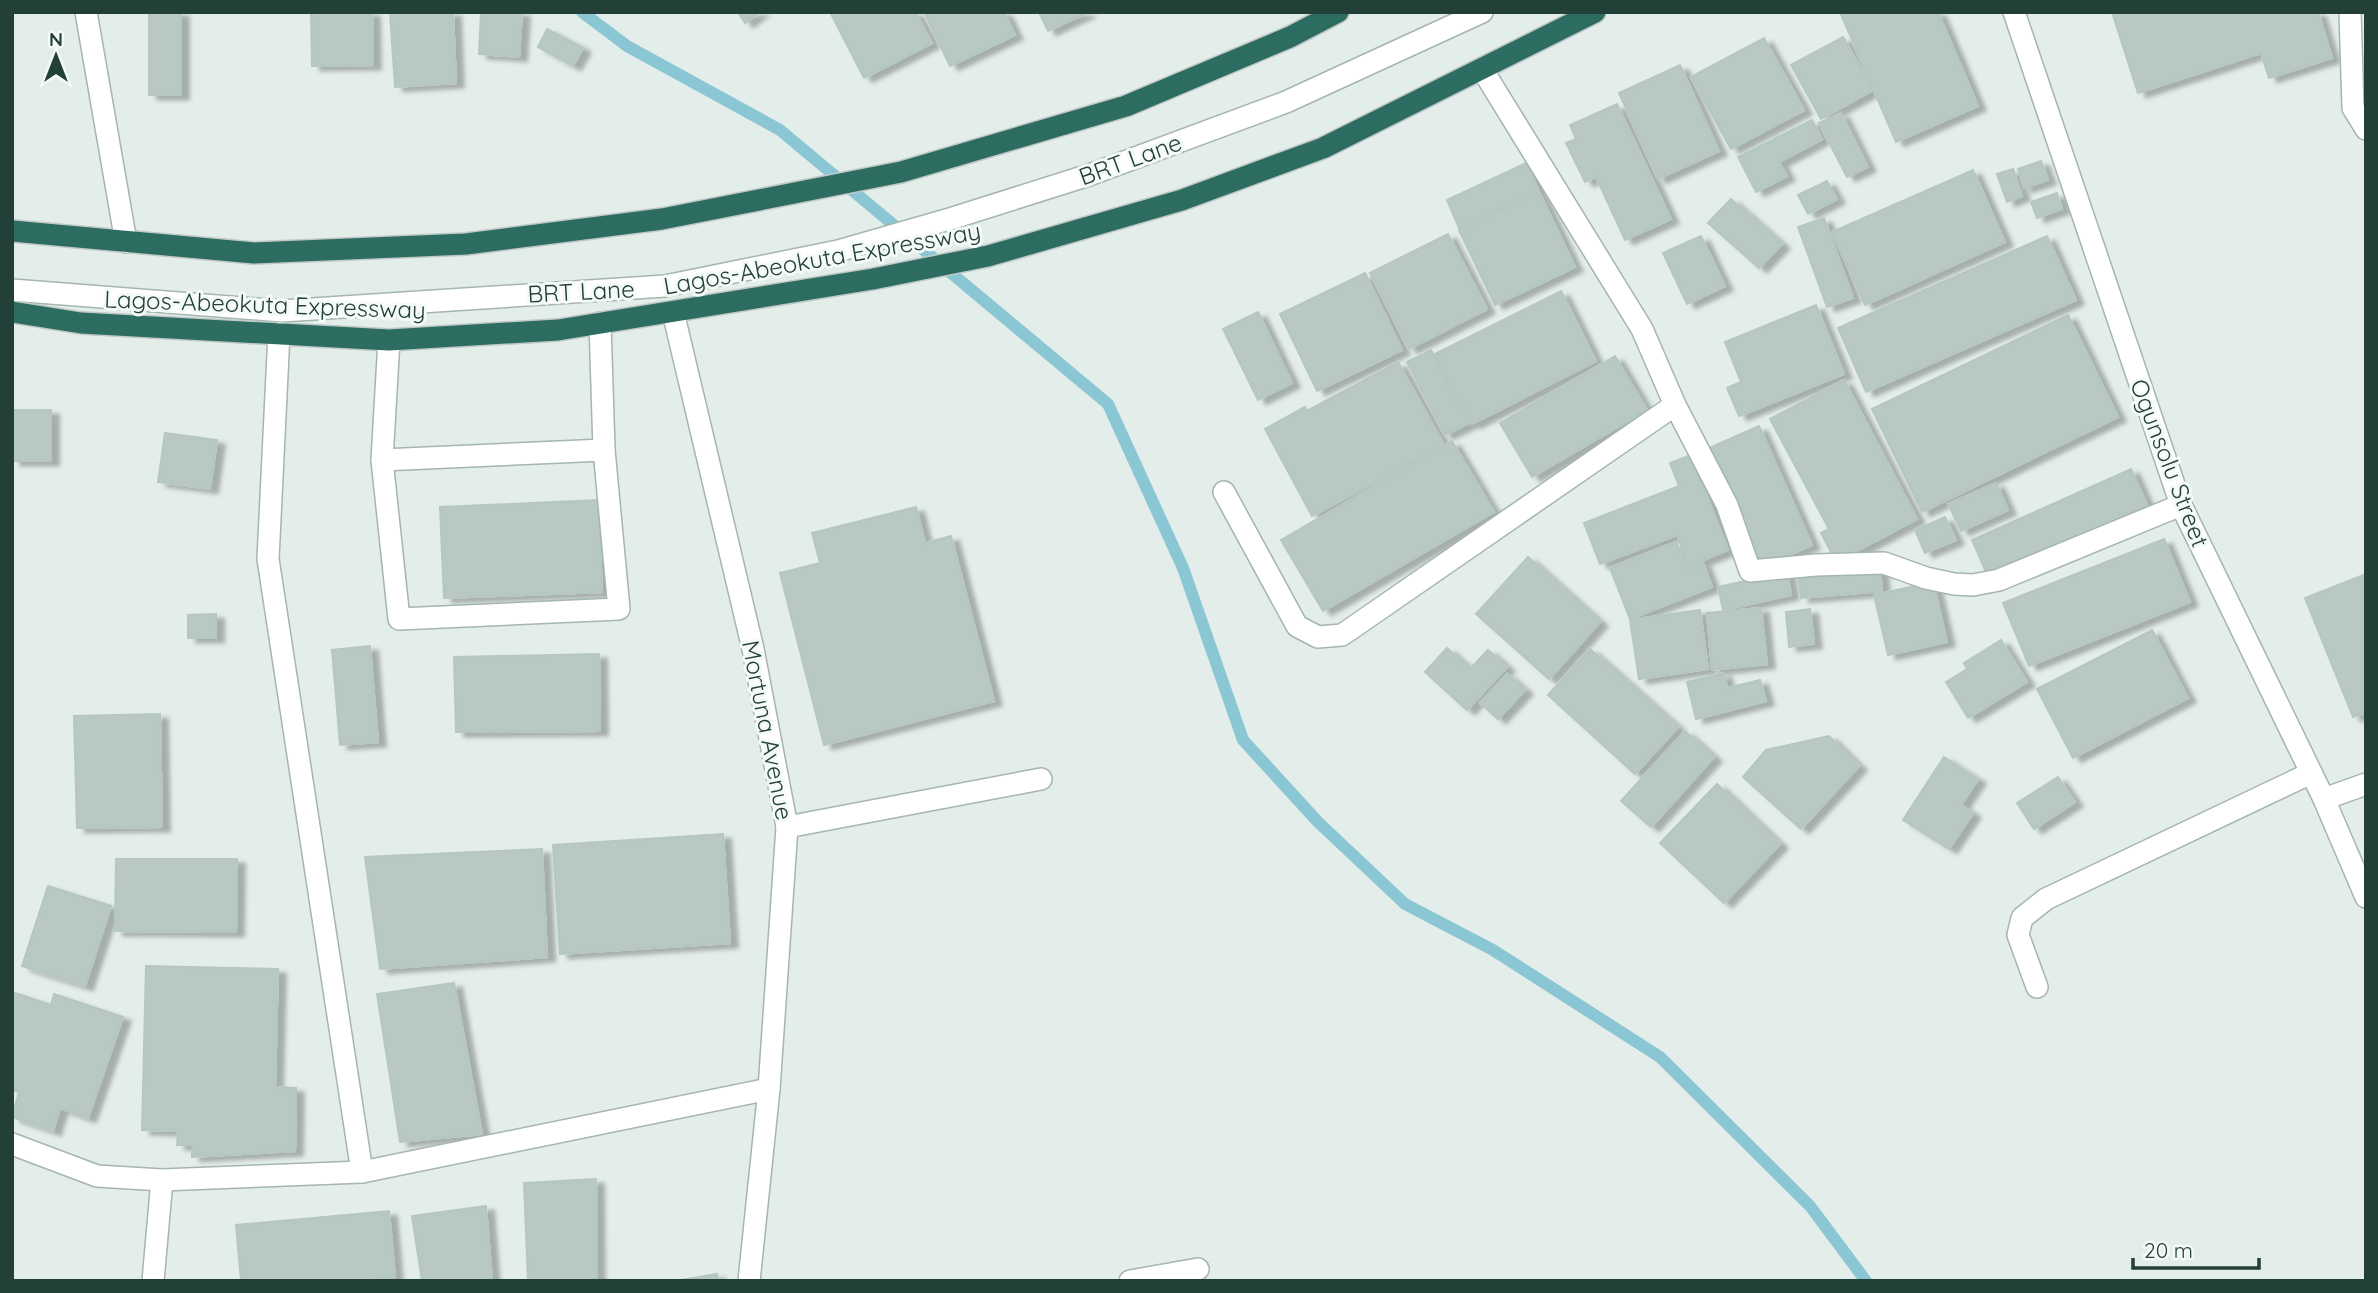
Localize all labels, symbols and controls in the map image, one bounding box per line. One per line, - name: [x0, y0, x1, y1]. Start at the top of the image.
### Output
- north arrow: [21, 21, 91, 91]
- text: N: [49, 27, 63, 51]
- street label: BRT Lane: [1075, 127, 1185, 191]
- street label: Lagos-Abeokuta Expressway: [661, 215, 983, 301]
- street label: BRT Lane: [527, 273, 635, 309]
- street label: Lagos-Abeokuta Expressway: [104, 283, 426, 325]
- street label: Ogunsolu Street: [2124, 375, 2216, 551]
- street label: Mortuna Avenue: [736, 638, 800, 822]
- scale bar: [2133, 1226, 2259, 1270]
- text: 20 m: [2144, 1237, 2193, 1263]

